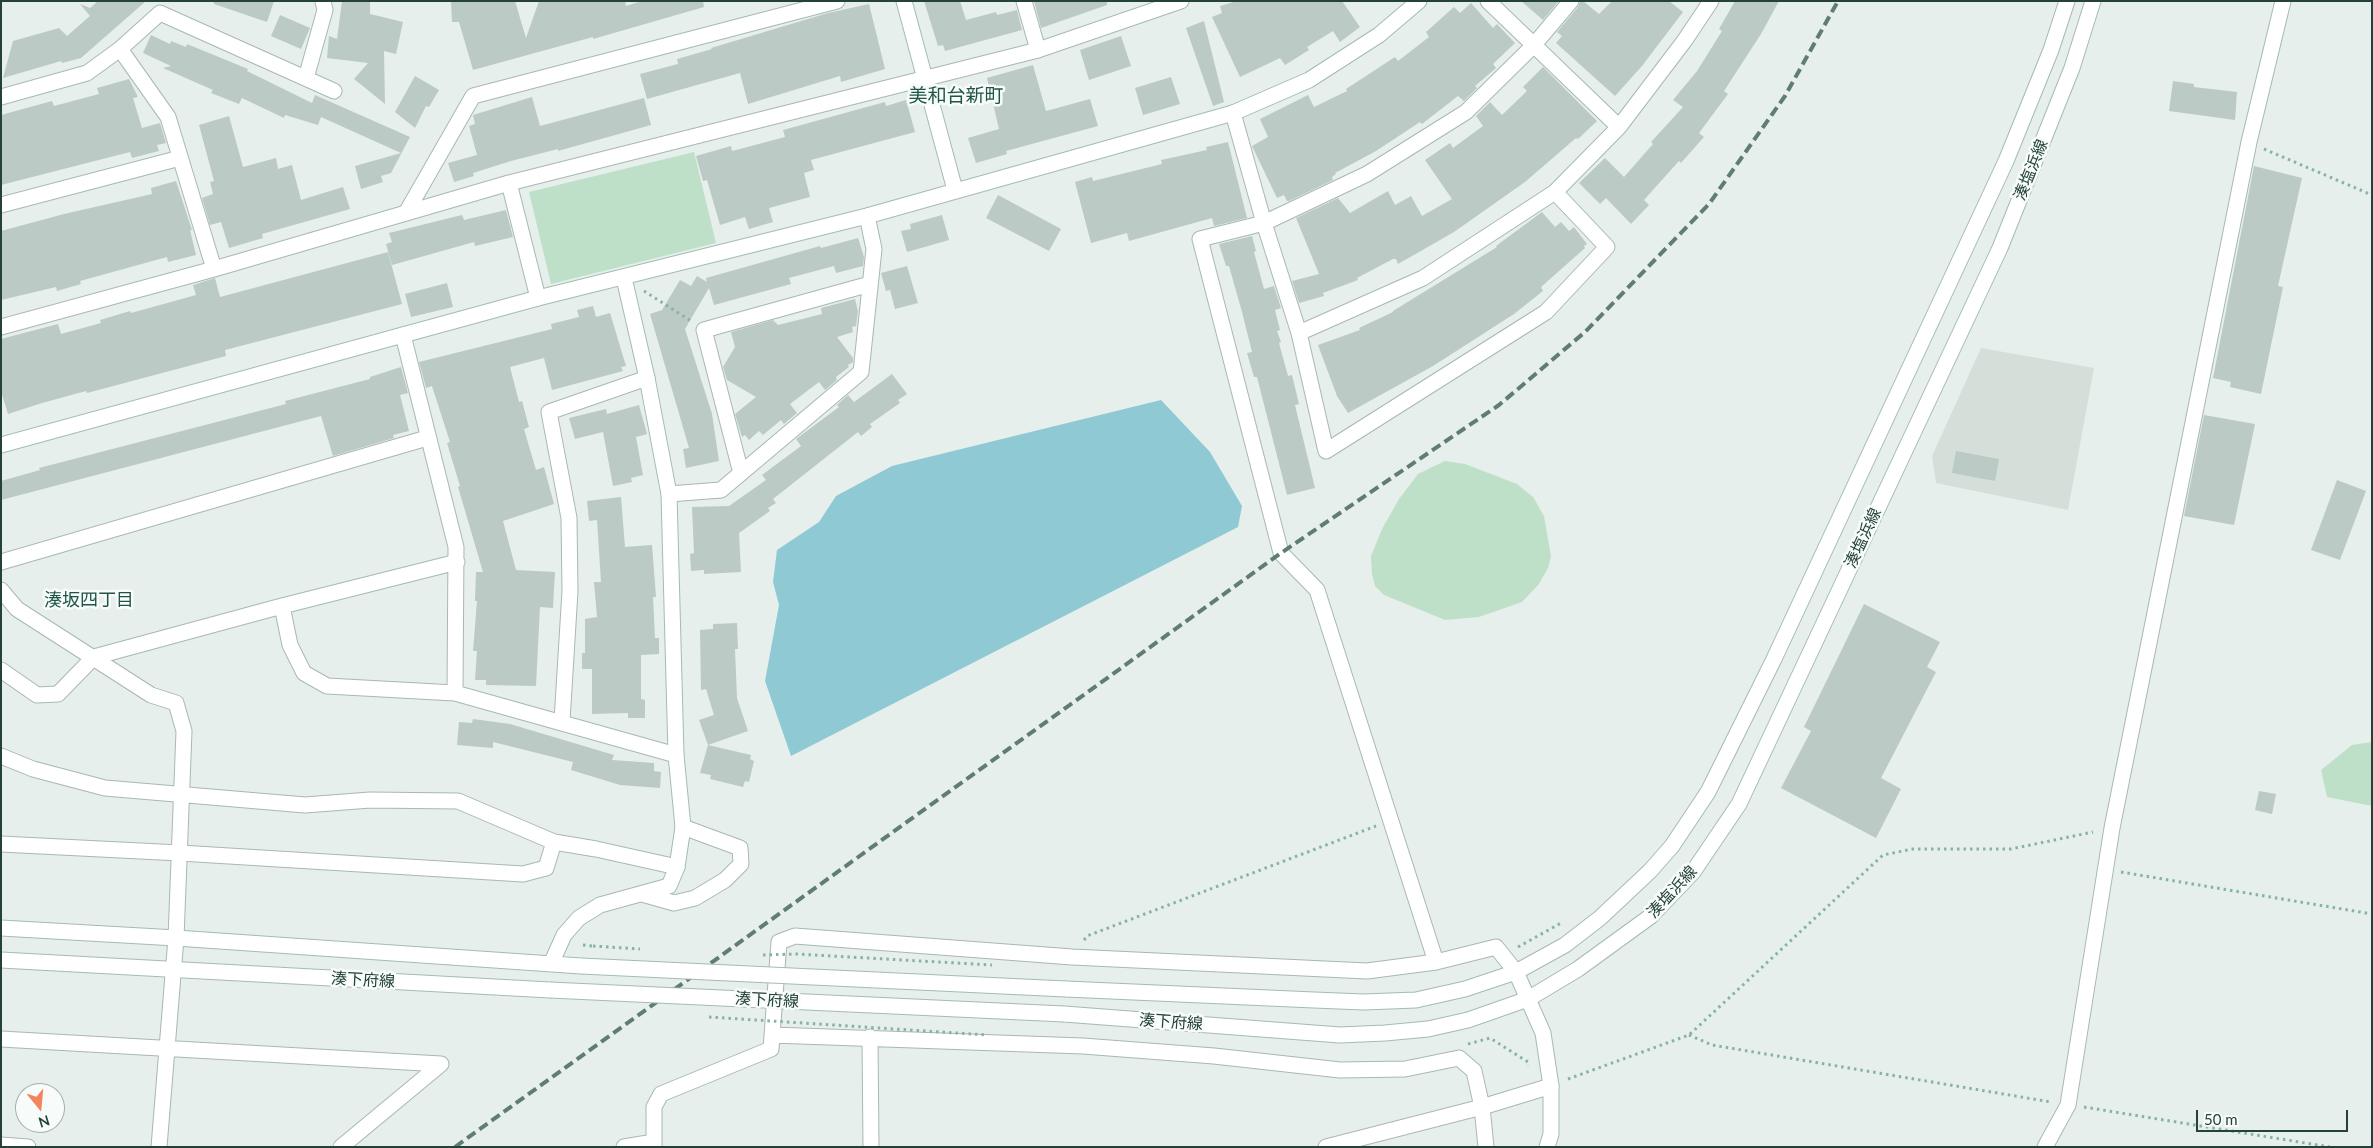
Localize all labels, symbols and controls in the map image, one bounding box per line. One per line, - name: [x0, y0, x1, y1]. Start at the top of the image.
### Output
- district label: 美和台新町: [909, 85, 1003, 107]
- street label: 湊塩浜線: [2010, 137, 2052, 203]
- street label: 湊塩浜線: [1841, 505, 1885, 571]
- district label: 湊坂四丁目: [44, 589, 134, 611]
- street label: 湊塩浜線: [1643, 862, 1701, 922]
- street label: 湊下府線: [331, 969, 395, 991]
- street label: 湊下府線: [735, 989, 799, 1011]
- street label: 湊下府線: [1138, 1010, 1204, 1034]
- north arrow: [15, 1083, 65, 1133]
- scale bar: [2198, 1100, 2350, 1132]
- text: 50 m: [2204, 1110, 2238, 1128]
- text: N: [37, 1112, 52, 1132]

